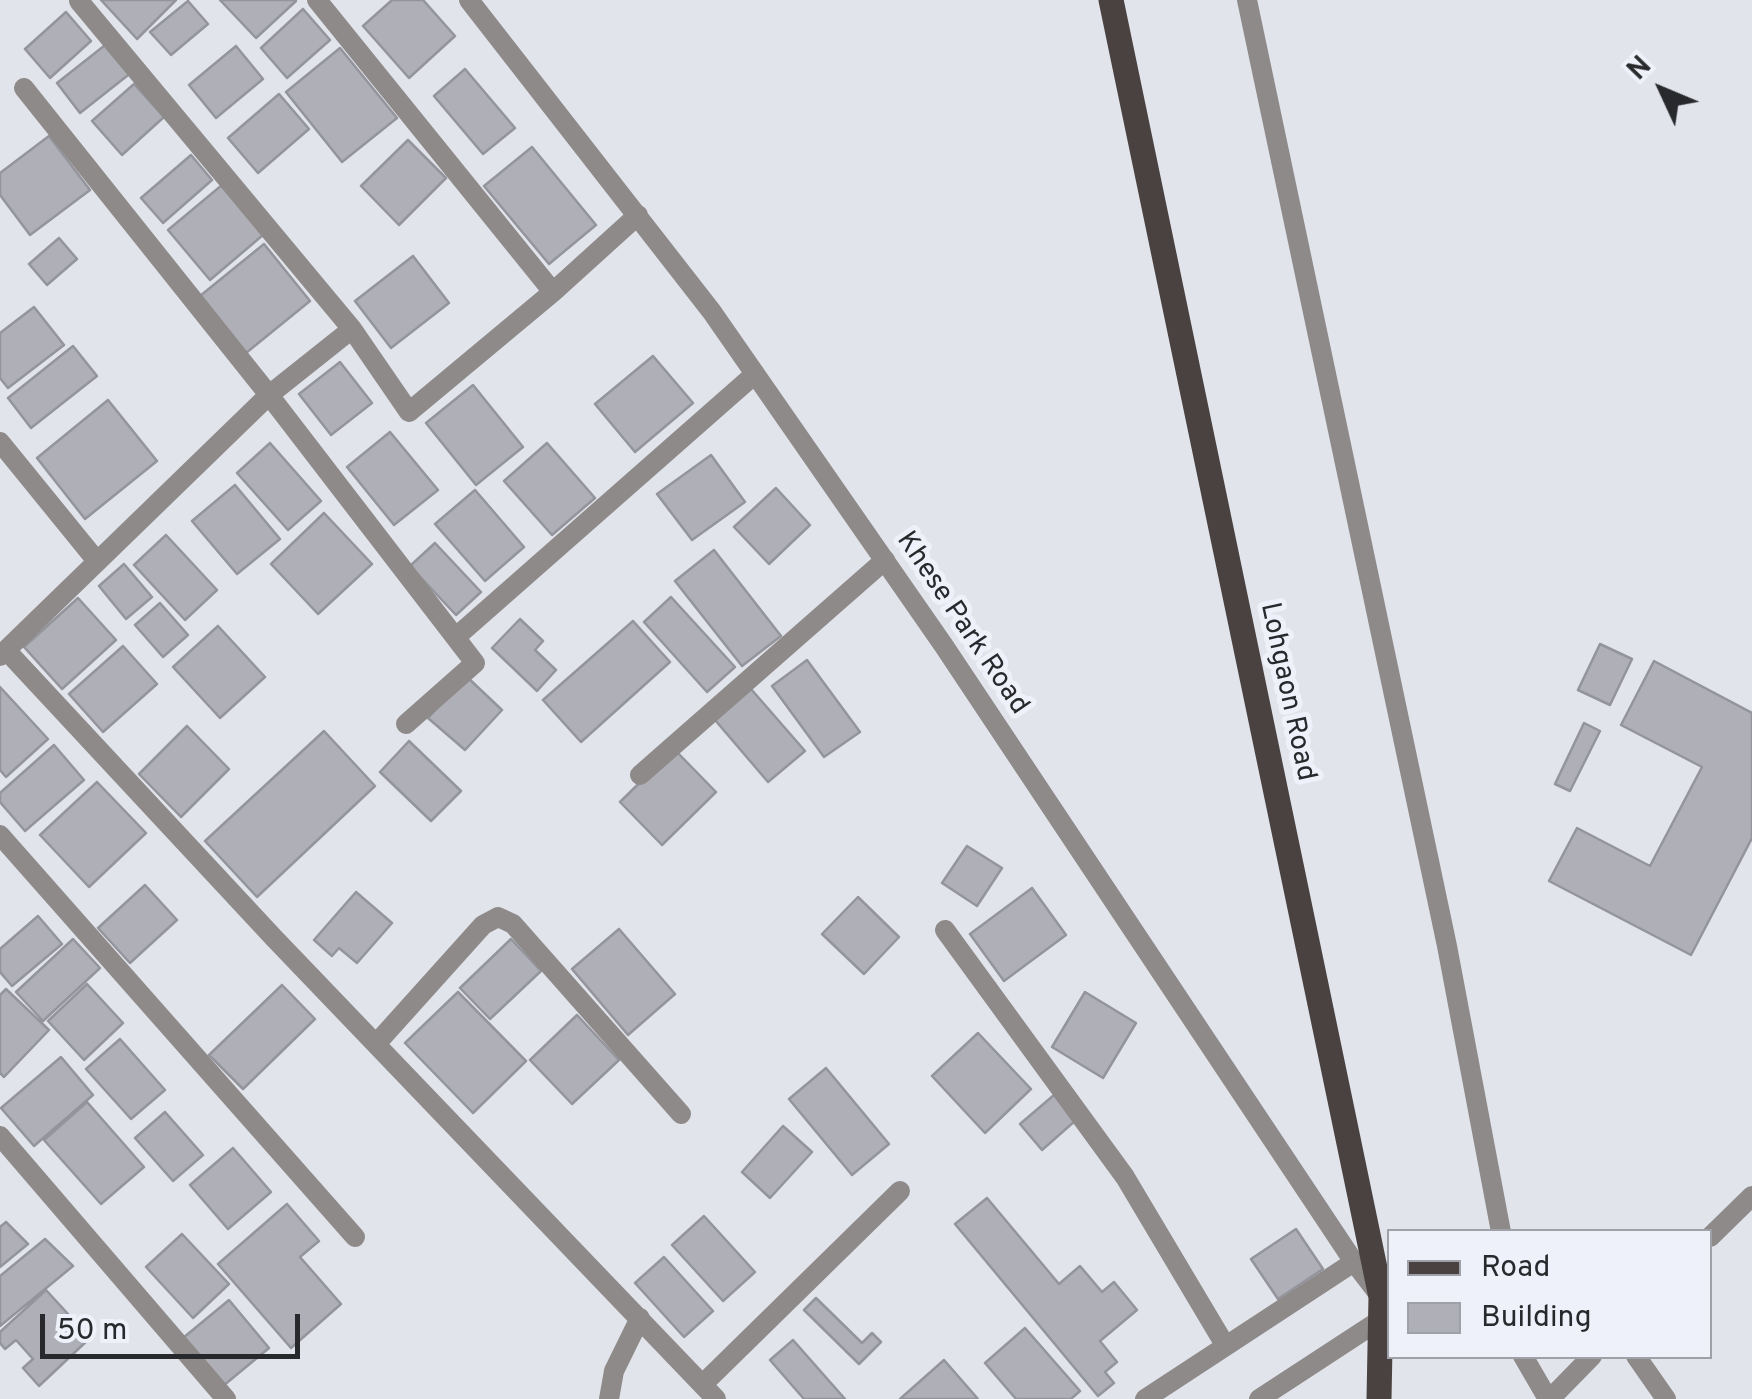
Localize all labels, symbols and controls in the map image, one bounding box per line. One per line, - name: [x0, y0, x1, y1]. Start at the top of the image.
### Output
- north arrow: [1612, 40, 1712, 140]
- text: N: [1620, 49, 1660, 89]
- street label: Khese Park Road: [887, 526, 1035, 722]
- street label: Lohgaon Road: [1251, 600, 1321, 784]
- legend: [1387, 1229, 1712, 1359]
- text: Road: [1481, 1250, 1550, 1287]
- scale bar: [45, 1294, 305, 1356]
- text: Building: [1481, 1300, 1592, 1337]
- text: 50 m: [57, 1313, 127, 1350]

